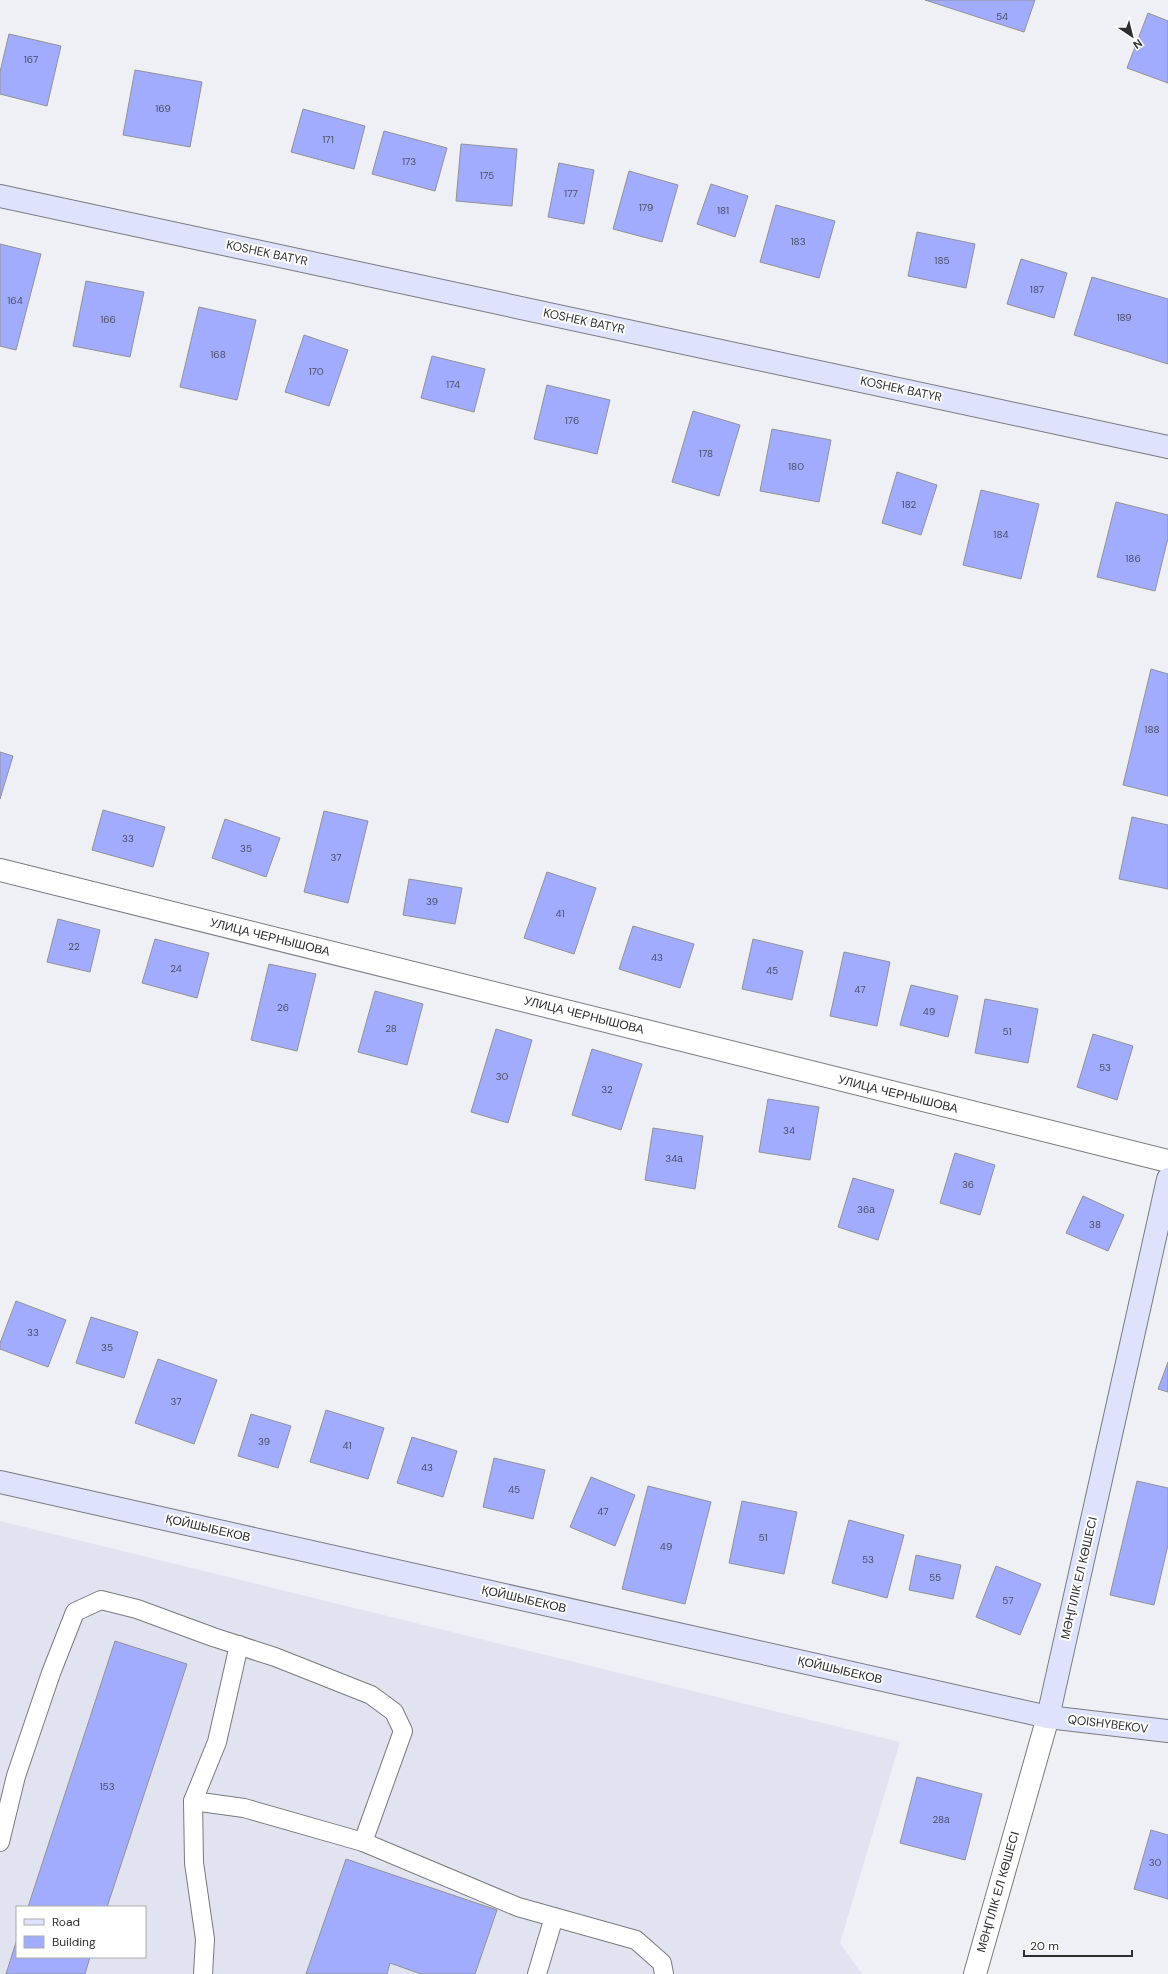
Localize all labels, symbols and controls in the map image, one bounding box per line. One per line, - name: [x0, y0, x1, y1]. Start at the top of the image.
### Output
- house number: 54: [996, 10, 1008, 23]
- north arrow: [1112, 16, 1152, 56]
- text: N: [1130, 36, 1145, 52]
- house number: 167: [24, 53, 38, 66]
- house number: 169: [155, 102, 171, 115]
- house number: 171: [322, 133, 334, 146]
- house number: 173: [402, 155, 416, 168]
- house number: 175: [480, 169, 494, 182]
- house number: 177: [564, 187, 578, 200]
- house number: 179: [639, 201, 653, 214]
- house number: 181: [717, 204, 729, 217]
- house number: 183: [790, 235, 806, 248]
- street label: KOSHEK BATYR: [225, 237, 309, 269]
- house number: 185: [934, 254, 950, 267]
- house number: 187: [1030, 283, 1044, 296]
- house number: 164: [7, 294, 23, 307]
- street label: KOSHEK BATYR: [542, 305, 626, 337]
- house number: 189: [1116, 311, 1132, 324]
- house number: 166: [100, 313, 116, 326]
- house number: 168: [210, 348, 226, 361]
- house number: 170: [308, 365, 324, 378]
- street label: KOSHEK BATYR: [859, 373, 943, 405]
- house number: 174: [446, 378, 460, 391]
- house number: 176: [565, 414, 579, 427]
- house number: 178: [699, 447, 713, 460]
- house number: 180: [788, 460, 804, 473]
- house number: 182: [902, 498, 917, 511]
- house number: 184: [993, 528, 1009, 541]
- house number: 186: [1125, 552, 1141, 565]
- house number: 188: [1144, 723, 1160, 736]
- house number: 33: [122, 832, 134, 845]
- house number: 35: [240, 842, 252, 855]
- house number: 37: [330, 851, 342, 864]
- house number: 39: [426, 895, 438, 908]
- house number: 41: [555, 907, 565, 920]
- street label: УЛИЦА ЧЕРНЫШОВА: [208, 914, 332, 960]
- house number: 22: [68, 940, 80, 953]
- house number: 43: [651, 951, 663, 964]
- house number: 24: [170, 962, 182, 975]
- house number: 45: [766, 964, 778, 977]
- house number: 47: [854, 983, 866, 996]
- street label: УЛИЦА ЧЕРНЫШОВА: [522, 992, 646, 1038]
- house number: 26: [277, 1001, 289, 1014]
- house number: 49: [923, 1005, 935, 1018]
- house number: 28: [385, 1022, 397, 1035]
- house number: 51: [1002, 1025, 1012, 1038]
- house number: 53: [1099, 1061, 1111, 1074]
- house number: 30: [496, 1070, 509, 1083]
- street label: УЛИЦА ЧЕРНЫШОВА: [836, 1071, 960, 1117]
- house number: 32: [601, 1083, 613, 1096]
- house number: 34: [783, 1124, 795, 1137]
- house number: 34а: [665, 1152, 683, 1165]
- house number: 36: [962, 1178, 974, 1191]
- house number: 36а: [857, 1203, 875, 1216]
- house number: 38: [1089, 1218, 1101, 1231]
- house number: 33: [27, 1326, 39, 1339]
- house number: 35: [101, 1341, 113, 1354]
- house number: 37: [170, 1395, 182, 1408]
- house number: 39: [258, 1435, 270, 1448]
- house number: 41: [342, 1439, 352, 1452]
- house number: 43: [421, 1461, 433, 1474]
- house number: 45: [508, 1483, 520, 1496]
- house number: 47: [597, 1505, 609, 1518]
- street label: ҚОЙШЫБЕКОВ: [164, 1510, 252, 1546]
- street label: МӘҢГІЛІК ЕЛ КӨШЕСІ: [1057, 1515, 1101, 1641]
- house number: 51: [758, 1531, 768, 1544]
- house number: 49: [660, 1540, 672, 1553]
- house number: 53: [862, 1553, 874, 1566]
- house number: 55: [929, 1571, 941, 1584]
- street label: ҚОЙШЫБЕКОВ: [480, 1581, 568, 1617]
- house number: 57: [1002, 1594, 1014, 1607]
- street label: ҚОЙШЫБЕКОВ: [796, 1652, 884, 1688]
- street label: QOISHYBEKOV: [1067, 1711, 1149, 1737]
- house number: 153: [99, 1780, 115, 1793]
- house number: 28а: [932, 1813, 950, 1826]
- street label: МӘҢГІЛІК ЕЛ КӨШЕСІ: [973, 1830, 1023, 1954]
- house number: 30: [1149, 1856, 1162, 1869]
- legend: [16, 1906, 146, 1958]
- text: Road: [52, 1914, 80, 1930]
- scale bar: [1024, 1932, 1132, 1958]
- text: Building: [52, 1934, 96, 1950]
- text: 20 m: [1030, 1938, 1059, 1954]

